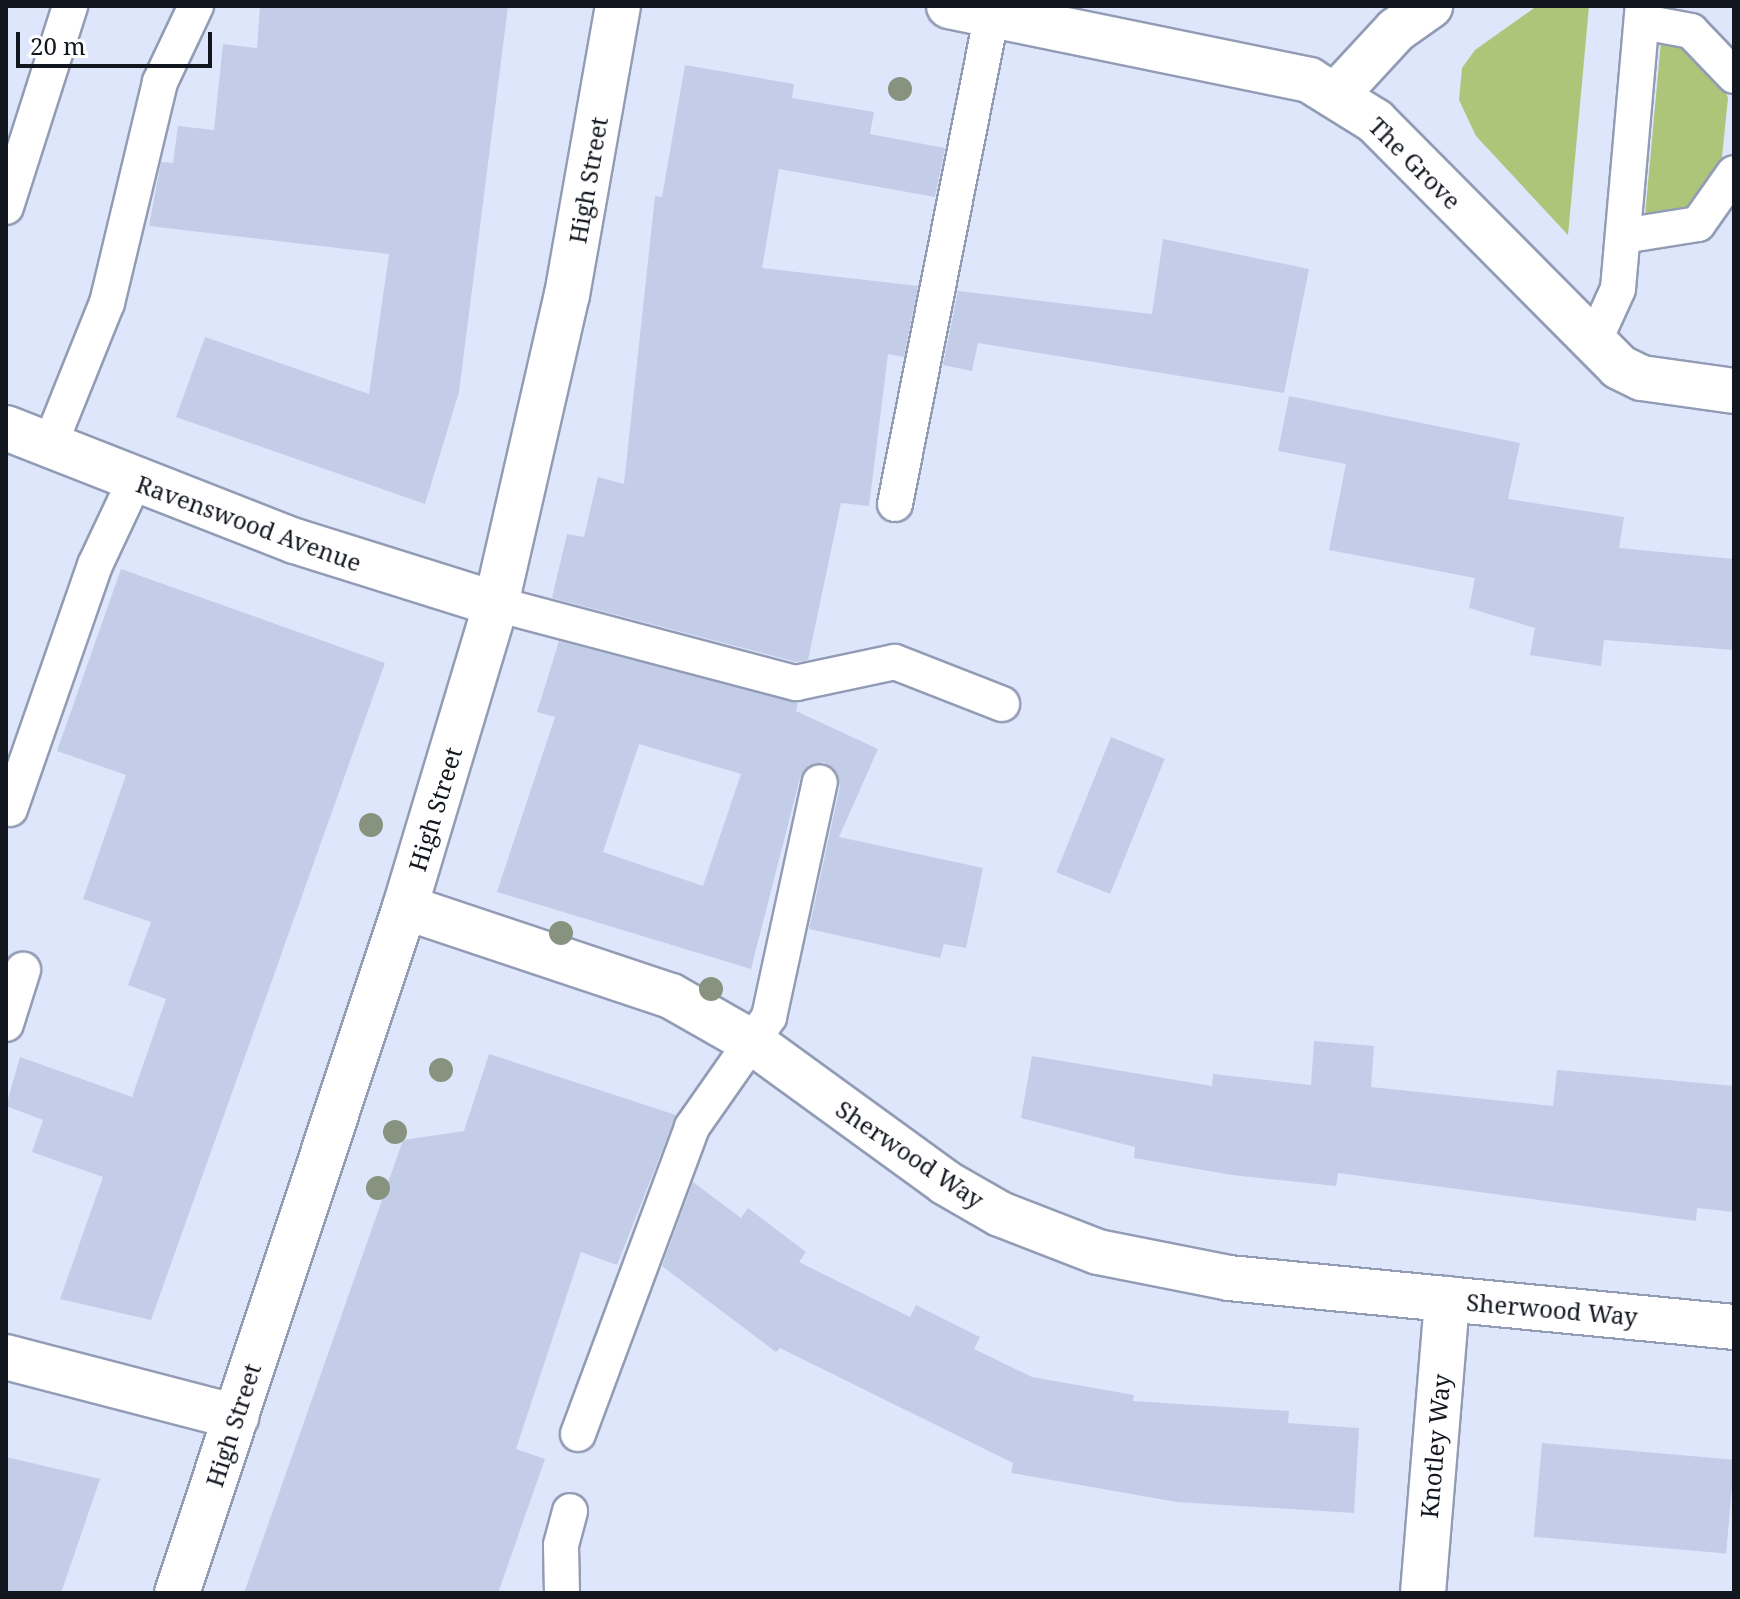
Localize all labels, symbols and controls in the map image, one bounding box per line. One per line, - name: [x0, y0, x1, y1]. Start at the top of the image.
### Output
- scale bar: [20, 16, 216, 66]
- text: 20 m: [30, 29, 86, 62]
- street label: The Grove: [1363, 111, 1467, 215]
- street label: High Street: [563, 114, 613, 246]
- street label: Ravenswood Avenue: [133, 469, 365, 577]
- street label: High Street: [403, 744, 467, 874]
- street label: Sherwood Way: [831, 1094, 989, 1214]
- street label: Sherwood Way: [1465, 1287, 1639, 1331]
- street label: High Street: [200, 1360, 266, 1490]
- street label: Knotley Way: [1414, 1373, 1456, 1519]

